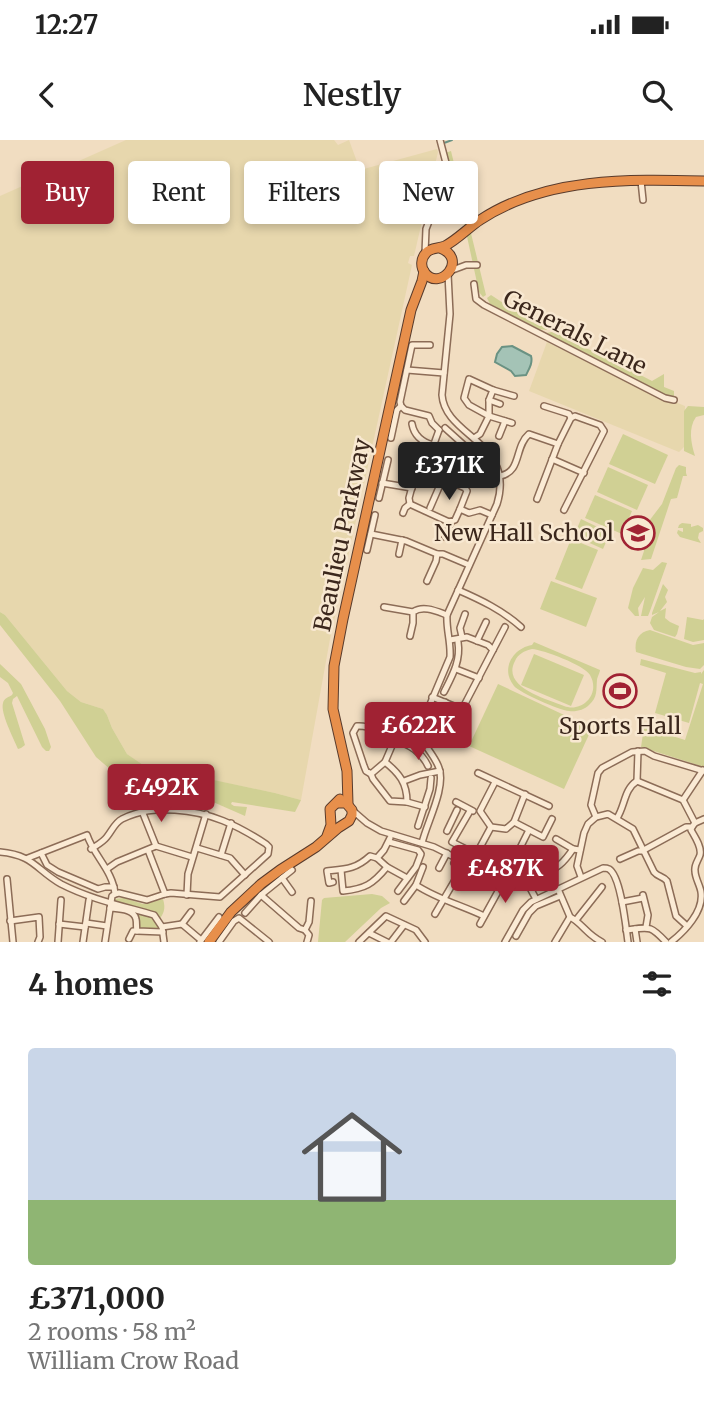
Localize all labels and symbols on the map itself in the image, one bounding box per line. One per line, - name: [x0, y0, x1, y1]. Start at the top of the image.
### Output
- street label: Generals Lane: [498, 283, 652, 380]
- street label: Beaulieu Parkway: [307, 435, 376, 634]
- pin: £371K: [400, 442, 498, 502]
- school or university icon: New Hall School: [619, 514, 657, 552]
- place label: New Hall School: [434, 518, 614, 547]
- sports icon: Sports Hall: [601, 672, 639, 710]
- pin: £622K: [369, 702, 467, 762]
- place label: Sports Hall: [559, 711, 681, 740]
- pin: £492K: [112, 764, 210, 824]
- pin: £487K: [456, 846, 554, 905]

